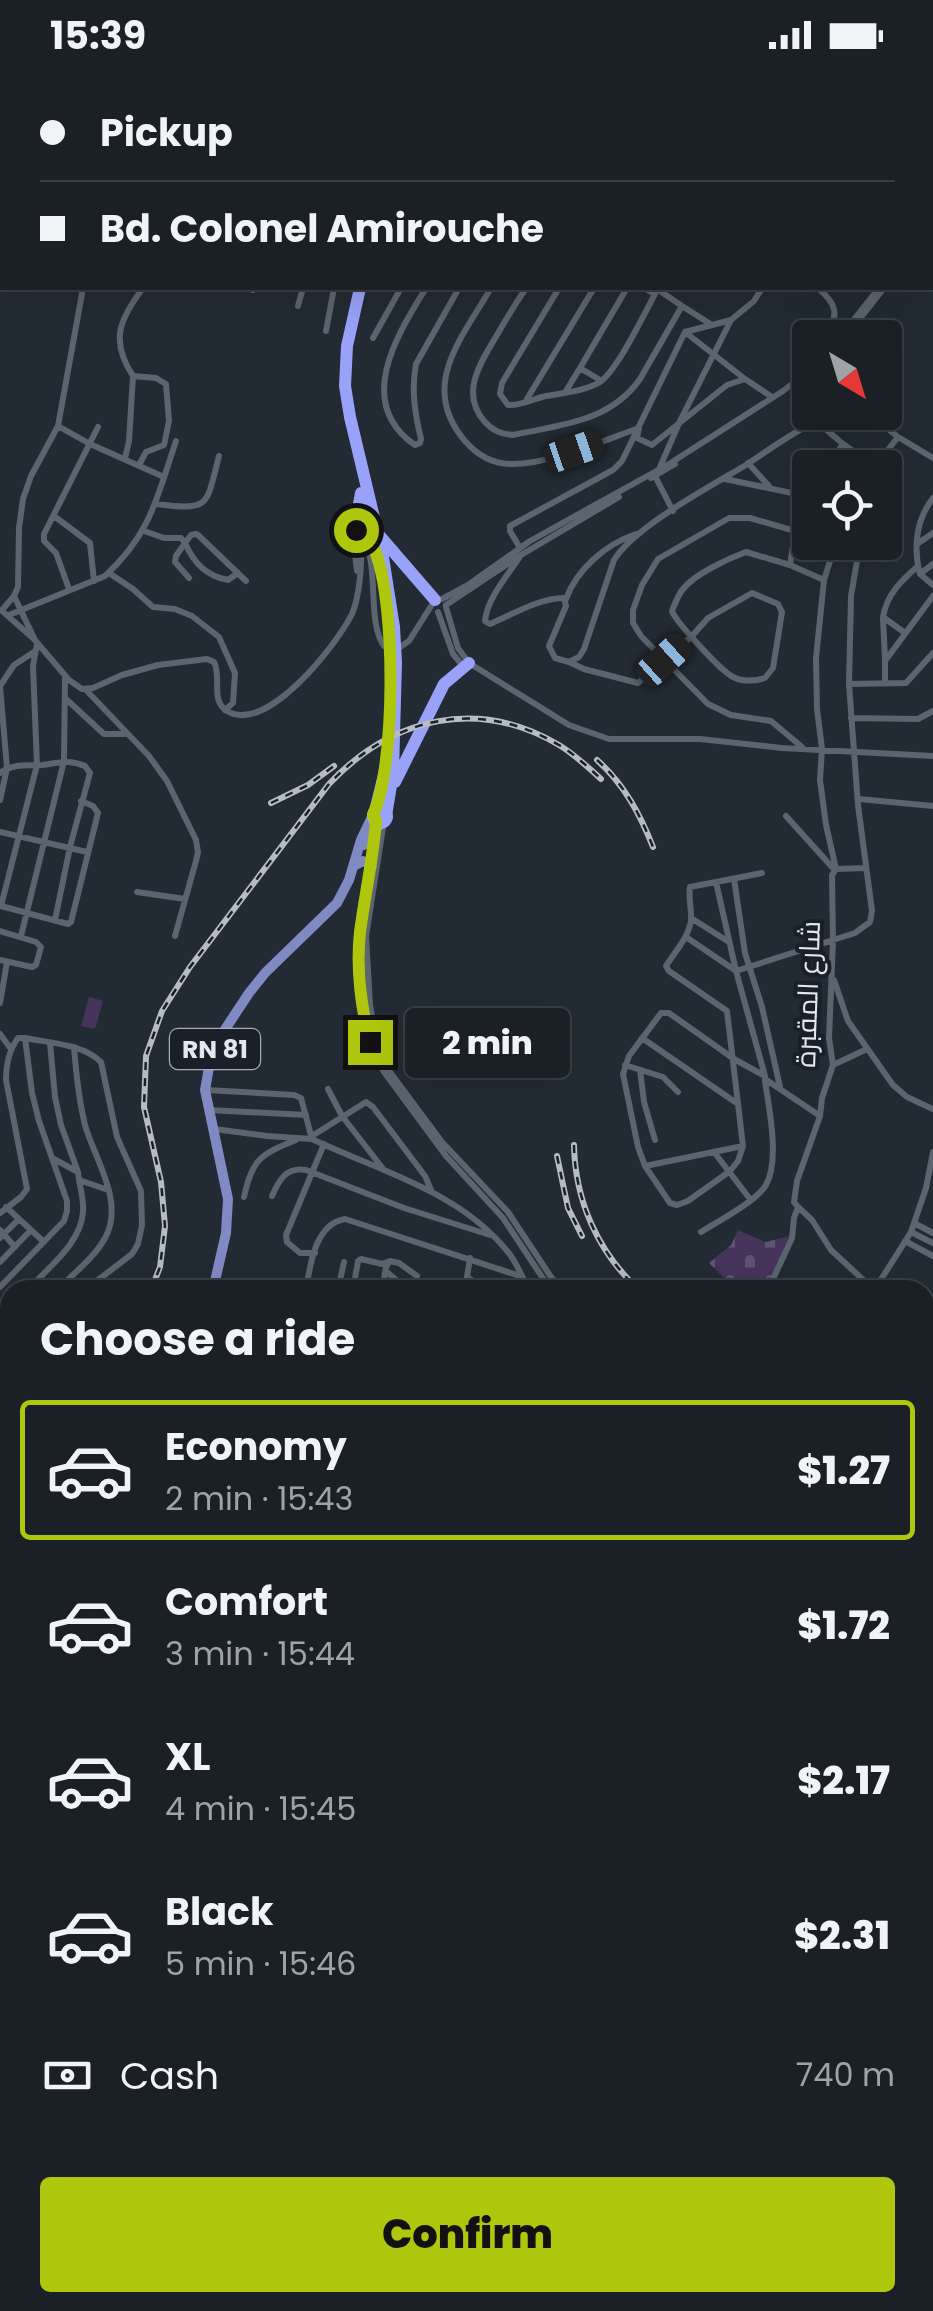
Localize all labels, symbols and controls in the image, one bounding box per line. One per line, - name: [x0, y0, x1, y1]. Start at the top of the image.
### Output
- text: 15:39: [50, 9, 146, 62]
- text: Pickup: [100, 106, 233, 159]
- text: Bd. Colonel Amirouche: [100, 202, 544, 255]
- north arrow: [792, 320, 902, 430]
- map controls: [792, 320, 902, 560]
- car: [541, 427, 607, 475]
- button: locate: [792, 450, 902, 560]
- route start: [334, 508, 379, 553]
- car: [632, 629, 696, 691]
- street label: شارع المقبرة: [786, 920, 830, 1068]
- callout: 2 min: [405, 1007, 570, 1077]
- route end: [348, 1020, 393, 1065]
- text: 2 min: [442, 1020, 533, 1065]
- road number: RN 81: [170, 1029, 260, 1069]
- text: Choose a ride: [40, 1308, 355, 1371]
- text: Economy: [165, 1420, 347, 1473]
- icon: car: [45, 1425, 135, 1515]
- text: $1.27: [797, 1444, 890, 1497]
- text: 2 min · 15:43: [165, 1476, 353, 1521]
- text: Comfort: [165, 1575, 328, 1628]
- icon: car: [45, 1580, 135, 1670]
- text: $1.72: [797, 1599, 890, 1652]
- text: 3 min · 15:44: [165, 1631, 355, 1676]
- text: XL: [165, 1730, 210, 1783]
- icon: car: [45, 1735, 135, 1825]
- text: $2.17: [797, 1754, 890, 1807]
- text: 4 min · 15:45: [165, 1786, 356, 1831]
- text: Black: [165, 1885, 274, 1938]
- icon: car: [45, 1890, 135, 1980]
- text: $2.31: [794, 1909, 890, 1962]
- text: 5 min · 15:46: [165, 1941, 356, 1986]
- icon: cash: [40, 2048, 95, 2103]
- text: Cash: [120, 2049, 219, 2102]
- text: 740 m: [796, 2052, 895, 2097]
- button: Confirm: [40, 2177, 895, 2292]

